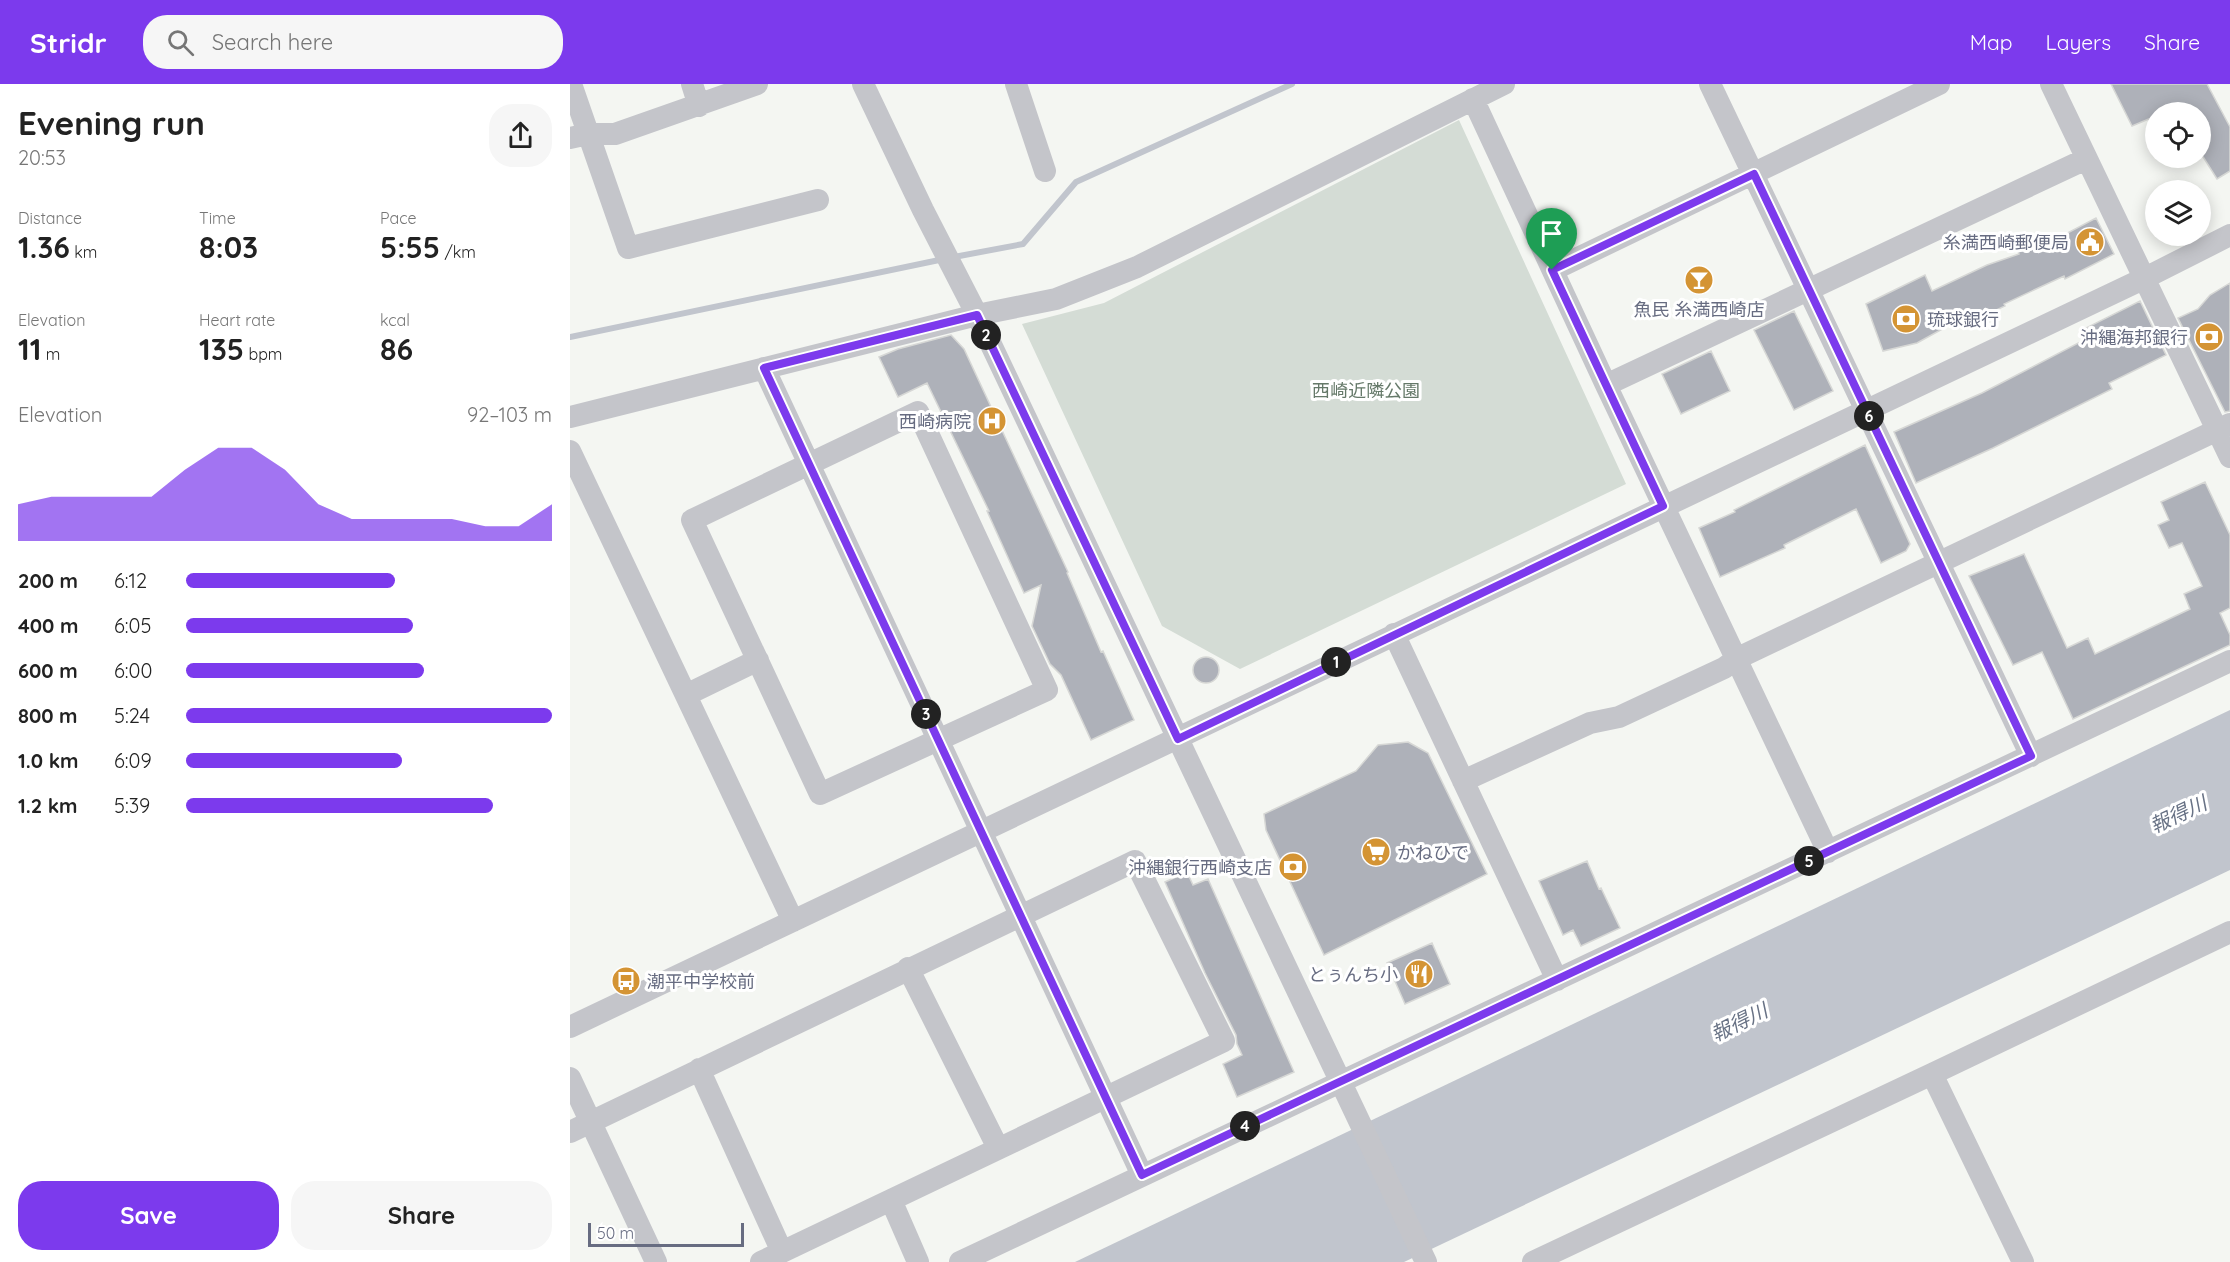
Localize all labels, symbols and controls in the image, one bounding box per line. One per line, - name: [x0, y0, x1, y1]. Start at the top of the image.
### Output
- search box: [143, 15, 563, 69]
- text: Stridr: [30, 25, 107, 60]
- icon: search: [164, 26, 197, 59]
- text: Search here: [212, 28, 333, 56]
- text: Map: [1970, 29, 2013, 55]
- text: Layers: [2046, 29, 2111, 55]
- text: Share: [2144, 29, 2200, 55]
- text: Evening run: [18, 102, 205, 143]
- map controls: [2145, 102, 2211, 246]
- button: locate: [2145, 102, 2211, 168]
- button: share: [489, 104, 552, 167]
- text: 20:53: [18, 145, 66, 170]
- button: layers: [2145, 180, 2211, 246]
- text: Distance: [18, 208, 82, 228]
- text: Time: [199, 208, 236, 228]
- text: Pace: [380, 208, 416, 228]
- pin: [1526, 208, 1577, 270]
- icon: arrive: [1535, 217, 1568, 250]
- public building icon: 糸満西崎郵便局: [2074, 226, 2106, 258]
- text: 1.36: [18, 228, 70, 266]
- text: 8:03: [199, 228, 258, 266]
- text: 5:55: [380, 228, 440, 266]
- place label: 糸満西崎郵便局: [1943, 231, 2069, 254]
- text: km: [70, 242, 97, 262]
- text: /km: [440, 242, 476, 262]
- bar icon: 魚民 糸満西崎店: [1683, 264, 1715, 296]
- place label: 魚民 糸満西崎店: [1634, 298, 1764, 321]
- bank icon: 琉球銀行: [1890, 303, 1922, 335]
- place label: 琉球銀行: [1927, 308, 1999, 331]
- text: Elevation: [18, 310, 85, 330]
- text: Heart rate: [199, 310, 275, 330]
- text: kcal: [380, 310, 410, 330]
- pin: 2: [971, 320, 1001, 350]
- bank icon: 沖縄海邦銀行: [2193, 321, 2225, 353]
- text: 2: [981, 325, 991, 345]
- place label: 沖縄海邦銀行: [2080, 326, 2188, 349]
- text: 11: [18, 330, 41, 368]
- text: 135: [199, 330, 244, 368]
- text: 86: [380, 330, 413, 368]
- text: m: [41, 344, 60, 364]
- text: bpm: [244, 344, 282, 364]
- park label: 西崎近隣公園: [1312, 379, 1420, 402]
- pin: 6: [1854, 401, 1884, 431]
- text: Elevation: [18, 402, 102, 427]
- text: 92–103 m: [467, 402, 552, 427]
- hospital icon: 西崎病院: [976, 405, 1008, 437]
- text: 6: [1865, 406, 1873, 426]
- place label: 西崎病院: [899, 410, 971, 433]
- text: 200 m: [18, 568, 78, 593]
- text: 6:12: [114, 568, 147, 593]
- text: 400 m: [18, 613, 78, 638]
- text: 6:05: [114, 613, 151, 638]
- pin: 1: [1321, 647, 1351, 677]
- text: 1: [1333, 652, 1339, 672]
- text: 600 m: [18, 658, 78, 683]
- text: 6:00: [114, 658, 152, 683]
- pin: 3: [911, 699, 941, 729]
- text: 800 m: [18, 703, 78, 728]
- text: 5:24: [114, 703, 150, 728]
- text: 3: [922, 704, 930, 724]
- text: 1.0 km: [18, 748, 78, 773]
- text: 6:09: [114, 748, 152, 773]
- water label: 報得川: [2146, 789, 2212, 838]
- text: 1.2 km: [18, 793, 78, 818]
- text: 5:39: [114, 793, 150, 818]
- supermarket icon: かねひで: [1360, 836, 1392, 868]
- place label: かねひで: [1397, 841, 1469, 864]
- pin: 5: [1794, 846, 1824, 876]
- bank icon: 沖縄銀行西崎支店: [1277, 851, 1309, 883]
- text: 5: [1804, 851, 1814, 871]
- place label: 沖縄銀行西崎支店: [1128, 856, 1272, 879]
- restaurant icon: とぅんち小: [1403, 958, 1435, 990]
- place label: とぅんち小: [1308, 963, 1398, 986]
- bus stop icon: 潮平中学校前: [610, 965, 642, 997]
- place label: 潮平中学校前: [647, 970, 755, 993]
- water label: 報得川: [1707, 997, 1773, 1046]
- pin: 4: [1230, 1111, 1260, 1141]
- text: 4: [1240, 1116, 1250, 1136]
- button: Save: [18, 1181, 279, 1250]
- button: Share: [291, 1181, 552, 1250]
- scale bar: [588, 1220, 744, 1248]
- text: 50 m: [597, 1223, 634, 1243]

